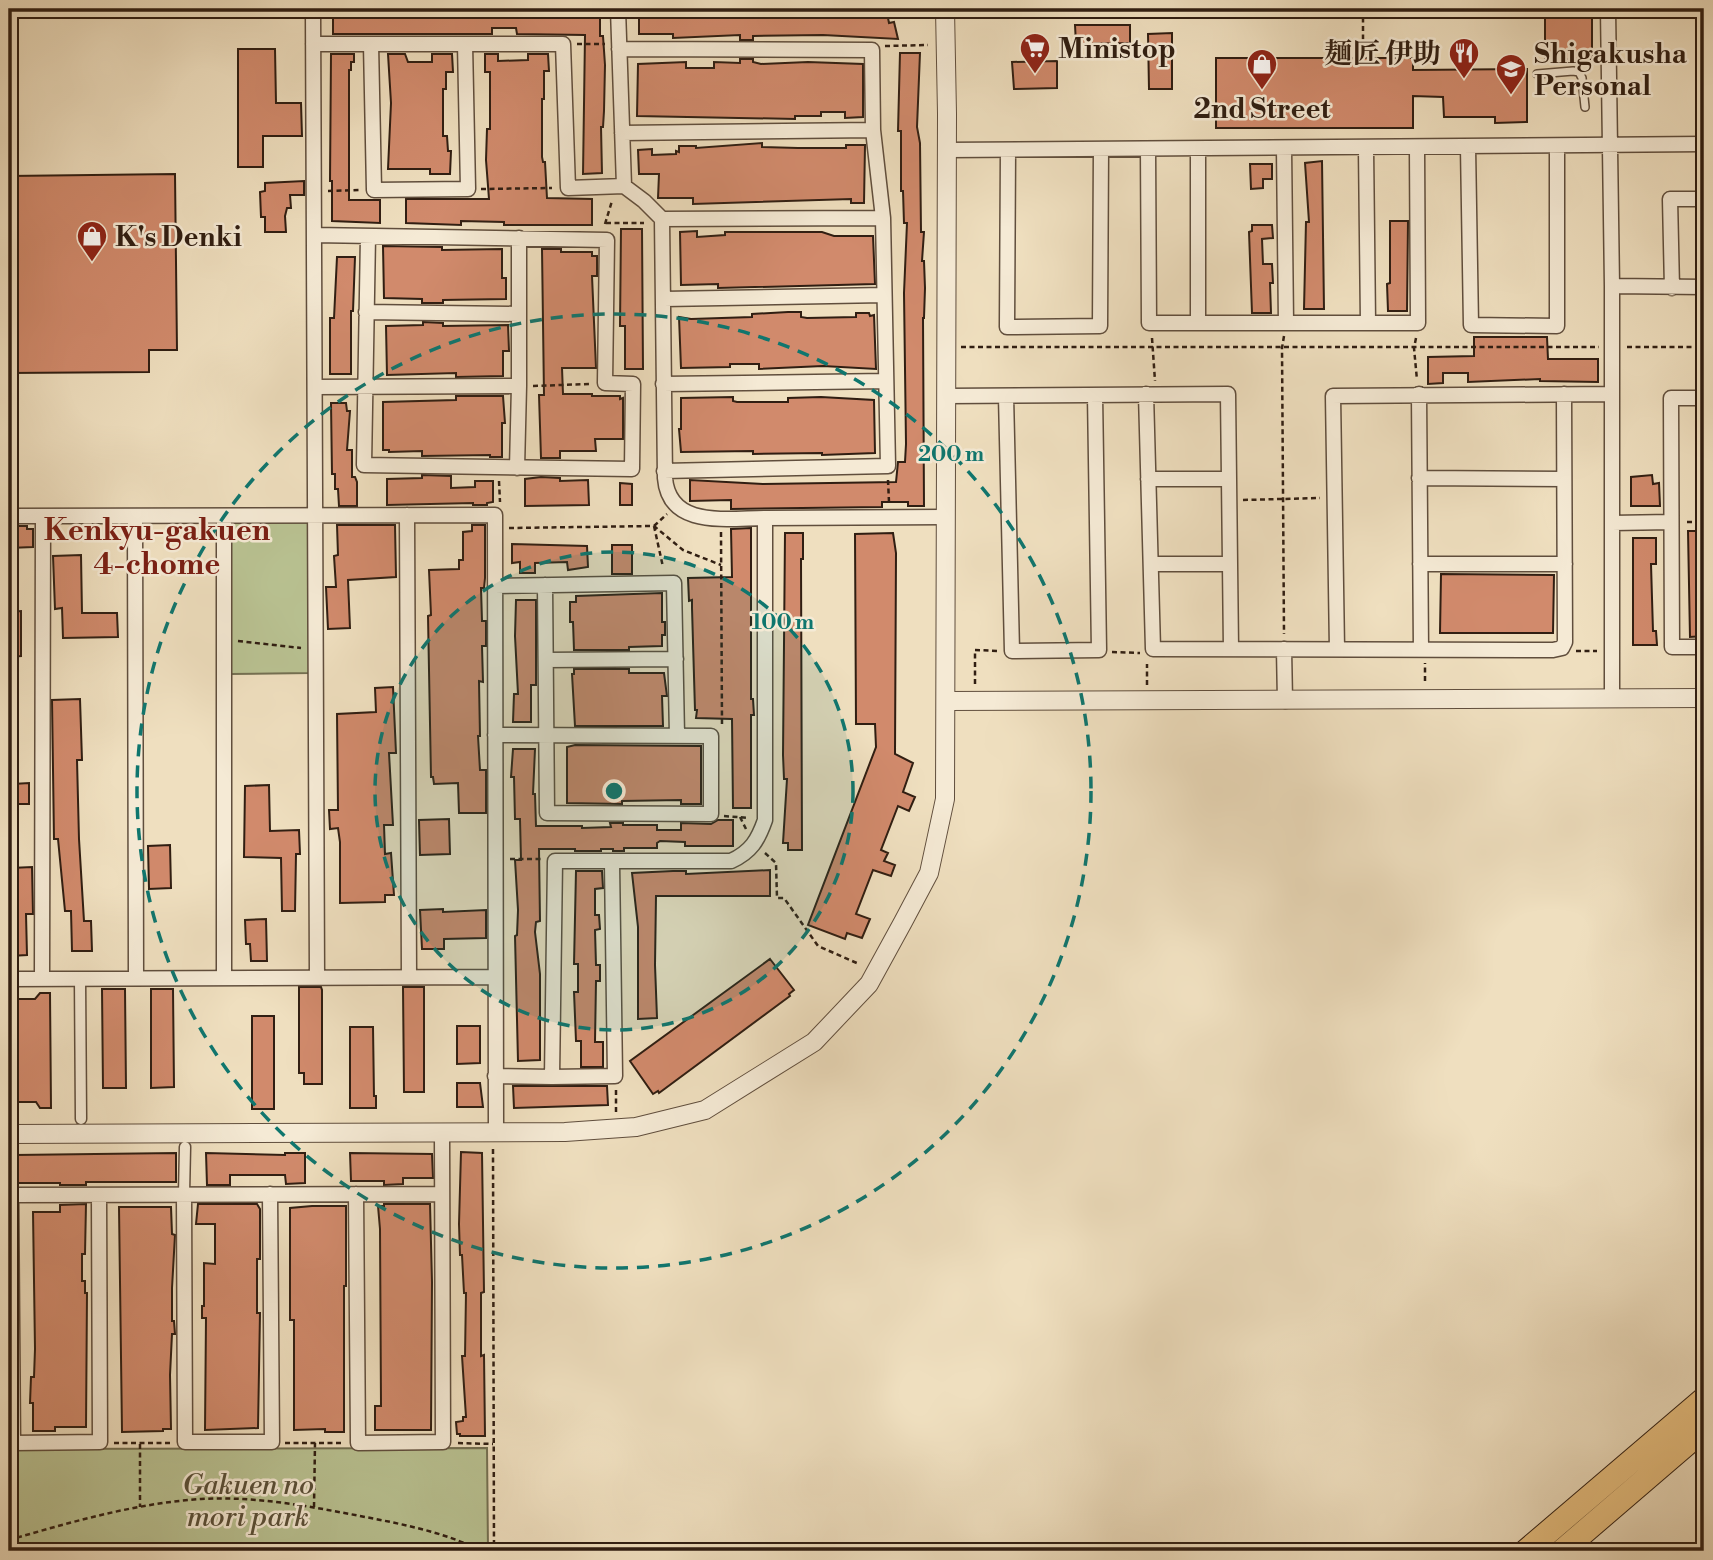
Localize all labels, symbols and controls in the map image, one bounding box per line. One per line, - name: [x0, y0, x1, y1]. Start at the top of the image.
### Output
- supermarket icon: Ministop: [1018, 31, 1052, 75]
- place label: Ministop: [1058, 32, 1176, 67]
- restaurant icon: 麺匠 伊助: [1447, 36, 1481, 80]
- place label: 麺匠 伊助: [1325, 37, 1441, 72]
- place label: Shigakusha Personal: [1534, 37, 1688, 104]
- shop icon: 2nd Street: [1245, 47, 1279, 91]
- school or university icon: Shigakusha Personal: [1494, 52, 1528, 96]
- place label: 2nd Street: [1194, 92, 1332, 127]
- shop icon: K's Denki: [75, 219, 109, 263]
- place label: K's Denki: [115, 220, 242, 255]
- text: 200 m: [918, 442, 984, 468]
- district label: Kenkyu-gakuen 4-chome: [44, 512, 271, 584]
- text: 100 m: [752, 610, 814, 636]
- centre of rings: [602, 779, 626, 803]
- park label: Gakuen no mori park: [182, 1468, 314, 1535]

